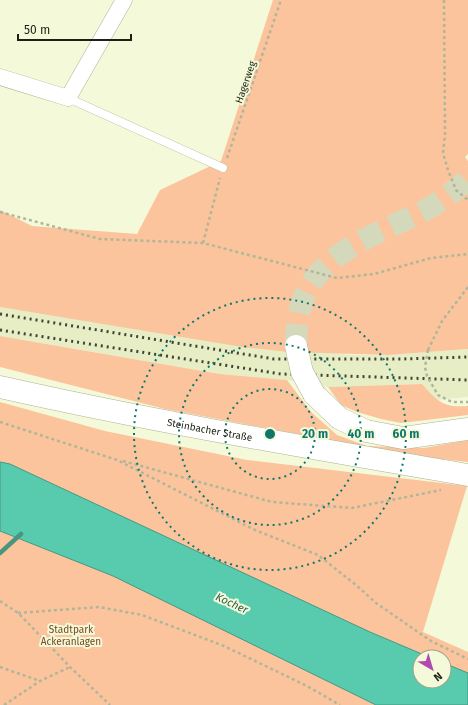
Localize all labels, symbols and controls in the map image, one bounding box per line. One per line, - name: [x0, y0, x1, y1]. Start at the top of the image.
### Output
- scale bar: [18, 16, 131, 42]
- text: 50 m: [24, 23, 50, 37]
- street label: Hagerweg: [233, 59, 259, 105]
- street label: Steinbacher Straße: [166, 417, 253, 444]
- centre of rings: [263, 427, 277, 441]
- text: 20 m: [302, 427, 328, 441]
- text: 40 m: [348, 427, 374, 441]
- text: 60 m: [393, 427, 419, 441]
- water label: Kocher: [214, 590, 251, 617]
- park label: Stadtpark Ackeranlagen: [41, 624, 101, 648]
- north arrow: [412, 649, 452, 689]
- text: N: [431, 669, 445, 684]

